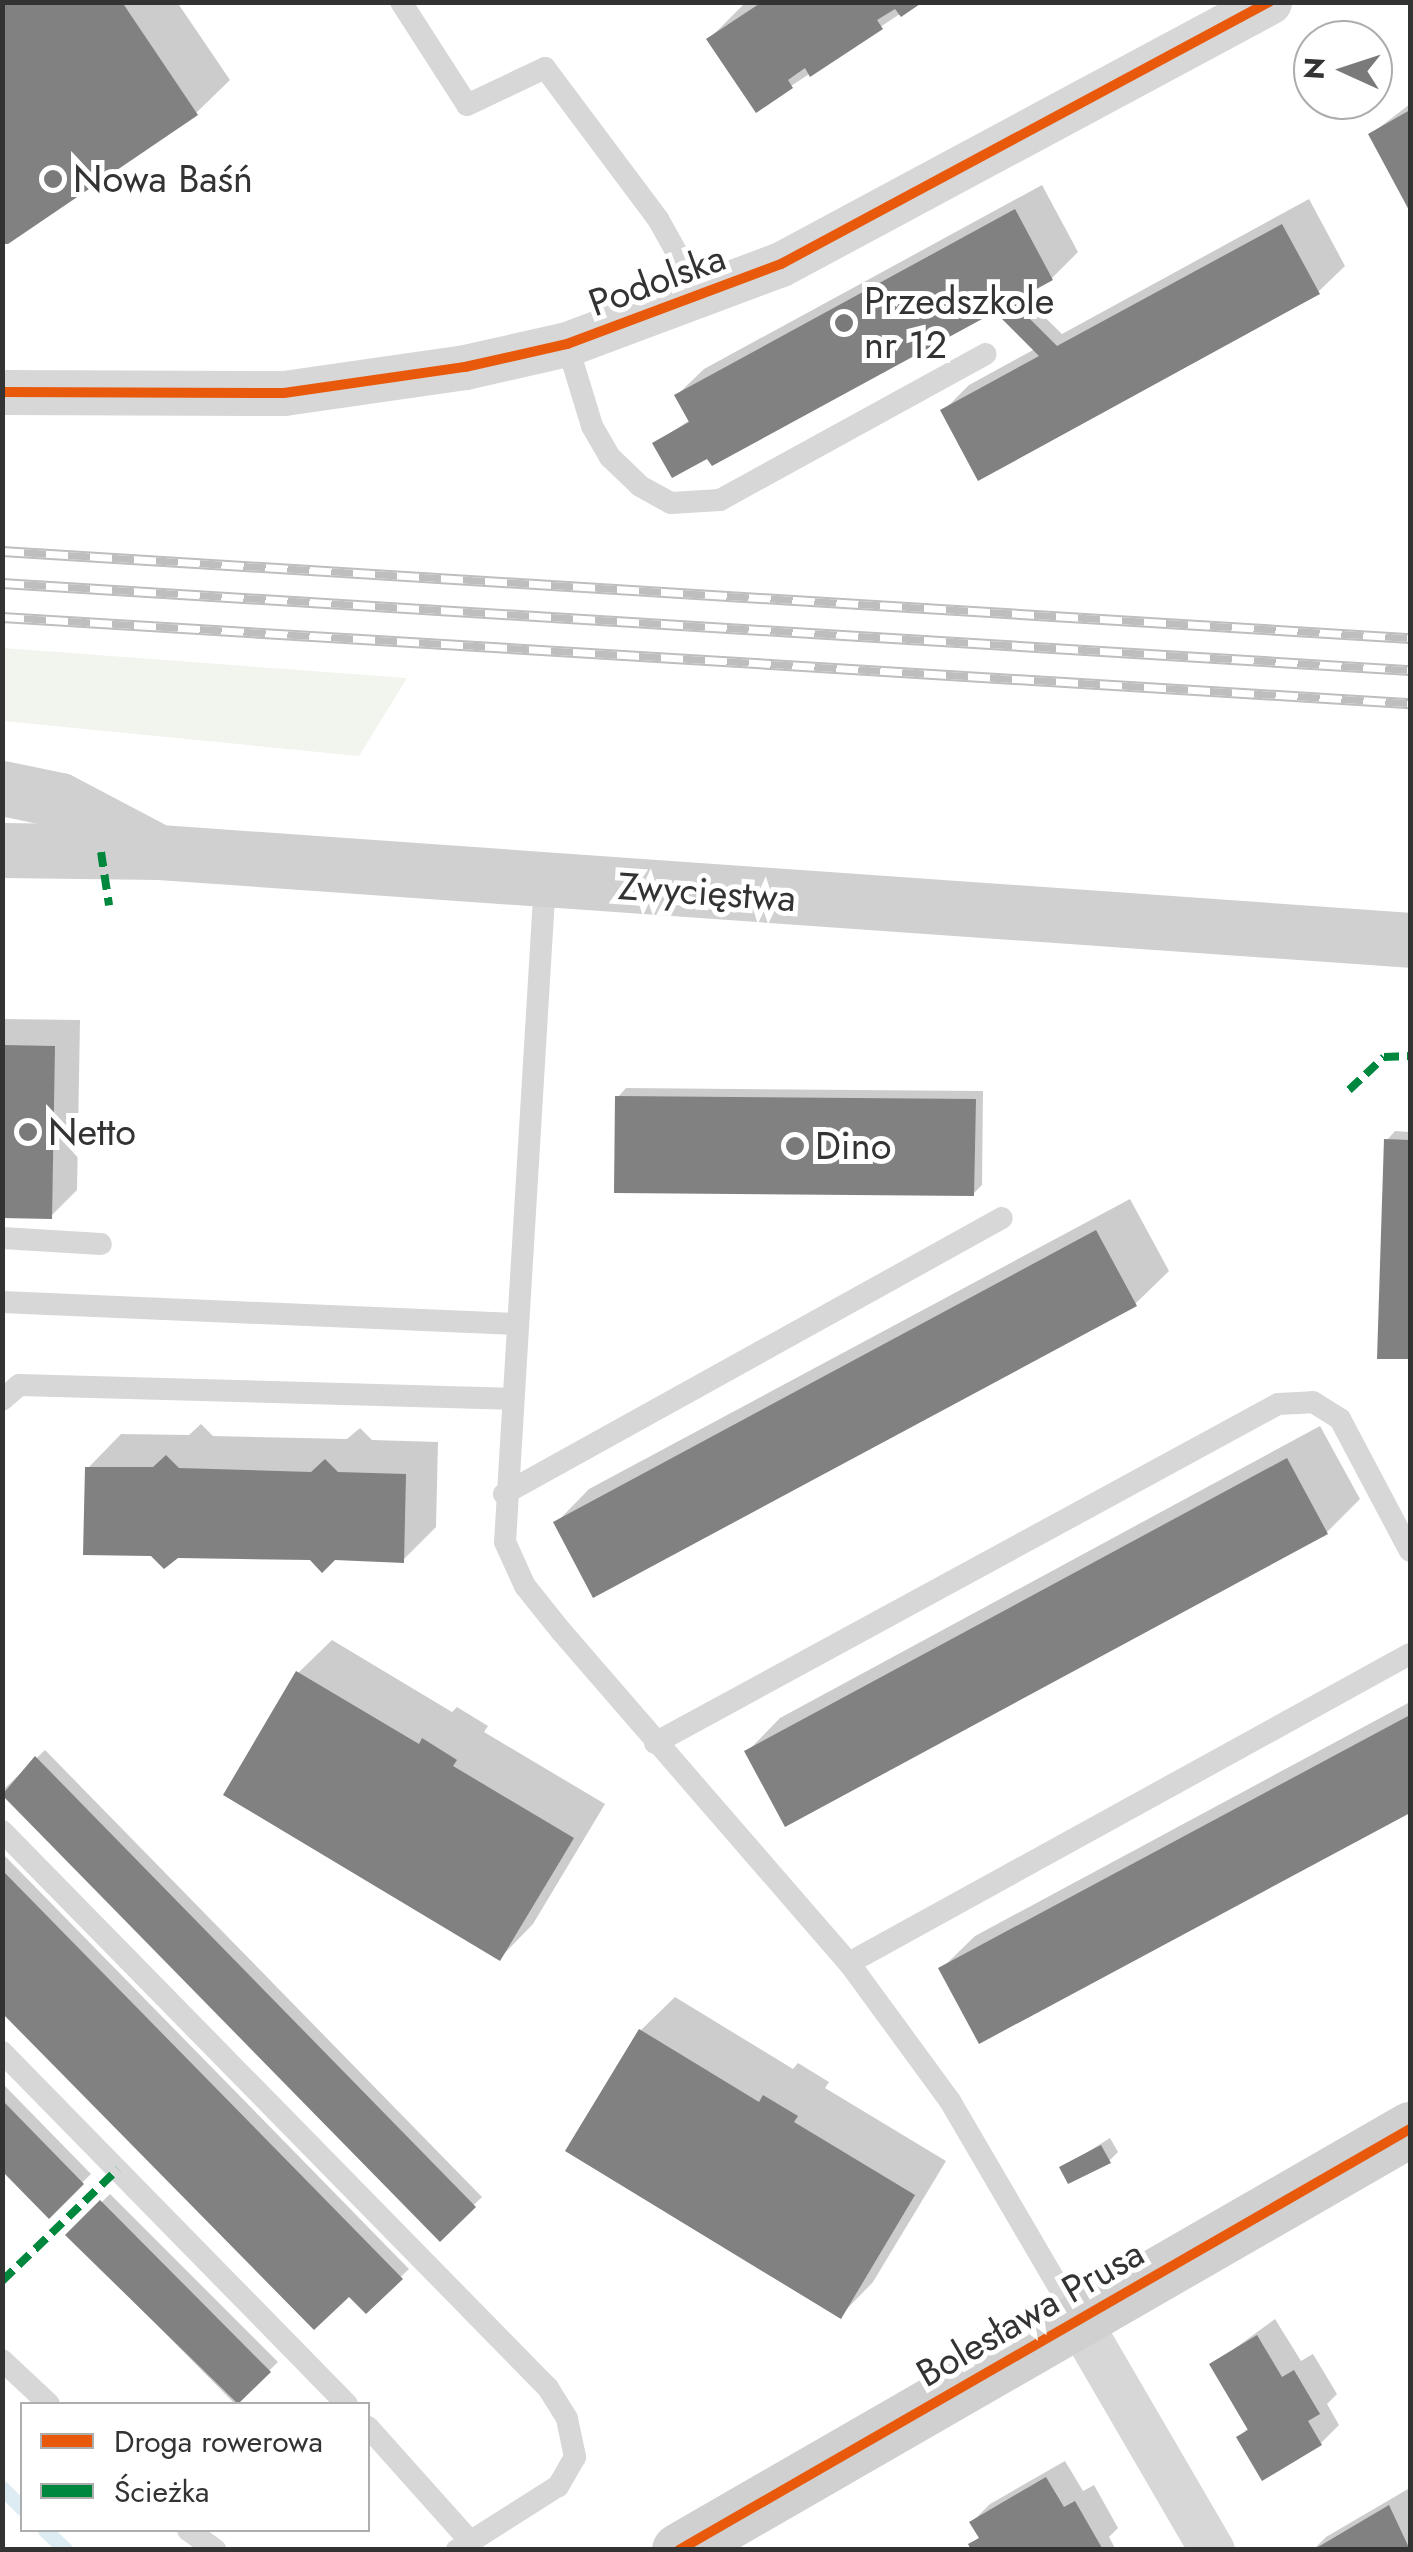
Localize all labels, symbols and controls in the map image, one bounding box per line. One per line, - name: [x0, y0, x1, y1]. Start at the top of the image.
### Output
- north arrow: [1293, 20, 1393, 120]
- text: N: [1293, 56, 1336, 81]
- place label: Nowa Baśń: [73, 156, 253, 202]
- marker: Nowa Baśń: [42, 168, 64, 190]
- street label: Podolska: [583, 234, 731, 326]
- place label: Przedszkole nr 12: [864, 278, 1054, 368]
- marker: Przedszkole nr 12: [833, 312, 855, 334]
- street label: Zwycięstwa: [617, 863, 797, 921]
- place label: Netto: [48, 1109, 136, 1155]
- marker: Netto: [17, 1121, 39, 1143]
- place label: Dino: [815, 1123, 891, 1169]
- marker: Dino: [784, 1135, 806, 1157]
- street label: Bolesława Prusa: [908, 2230, 1152, 2396]
- legend: [20, 2402, 370, 2532]
- text: Droga rowerowa: [114, 2420, 323, 2463]
- text: Ścieżka: [114, 2470, 209, 2513]

